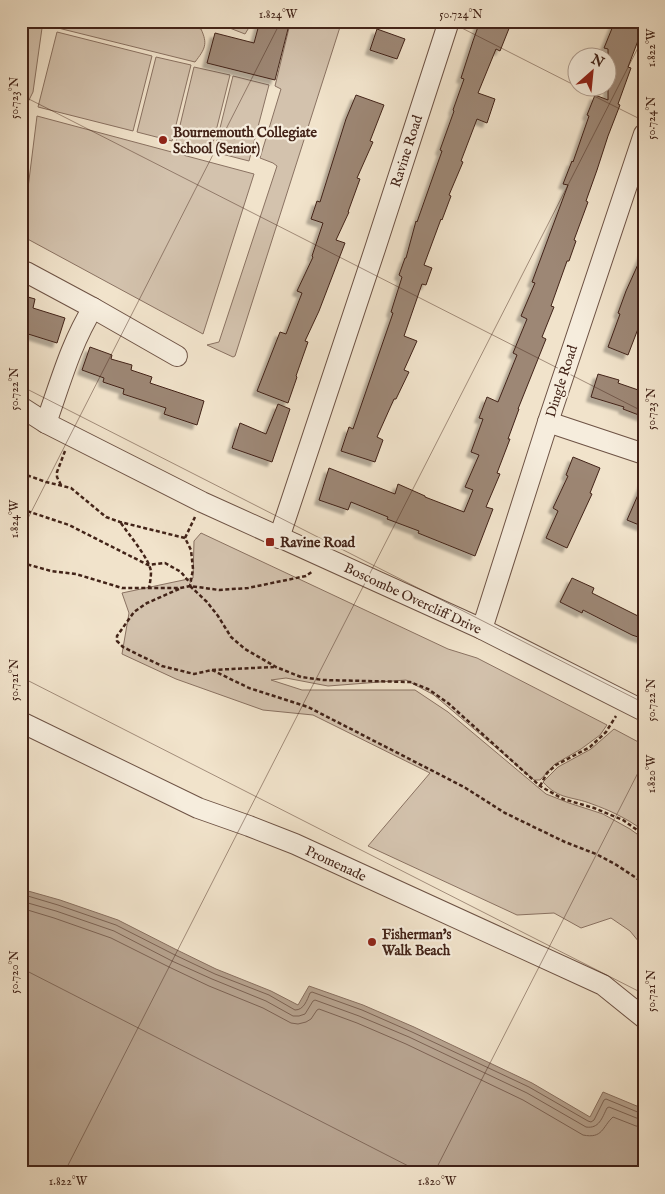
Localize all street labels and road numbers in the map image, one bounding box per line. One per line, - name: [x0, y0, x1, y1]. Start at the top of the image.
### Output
- street label: Ravine Road: [387, 112, 427, 190]
- street label: Dingle Road: [542, 342, 582, 420]
- street label: Boscombe Overcliff Drive: [341, 559, 485, 639]
- street label: Promenade: [302, 842, 370, 886]

